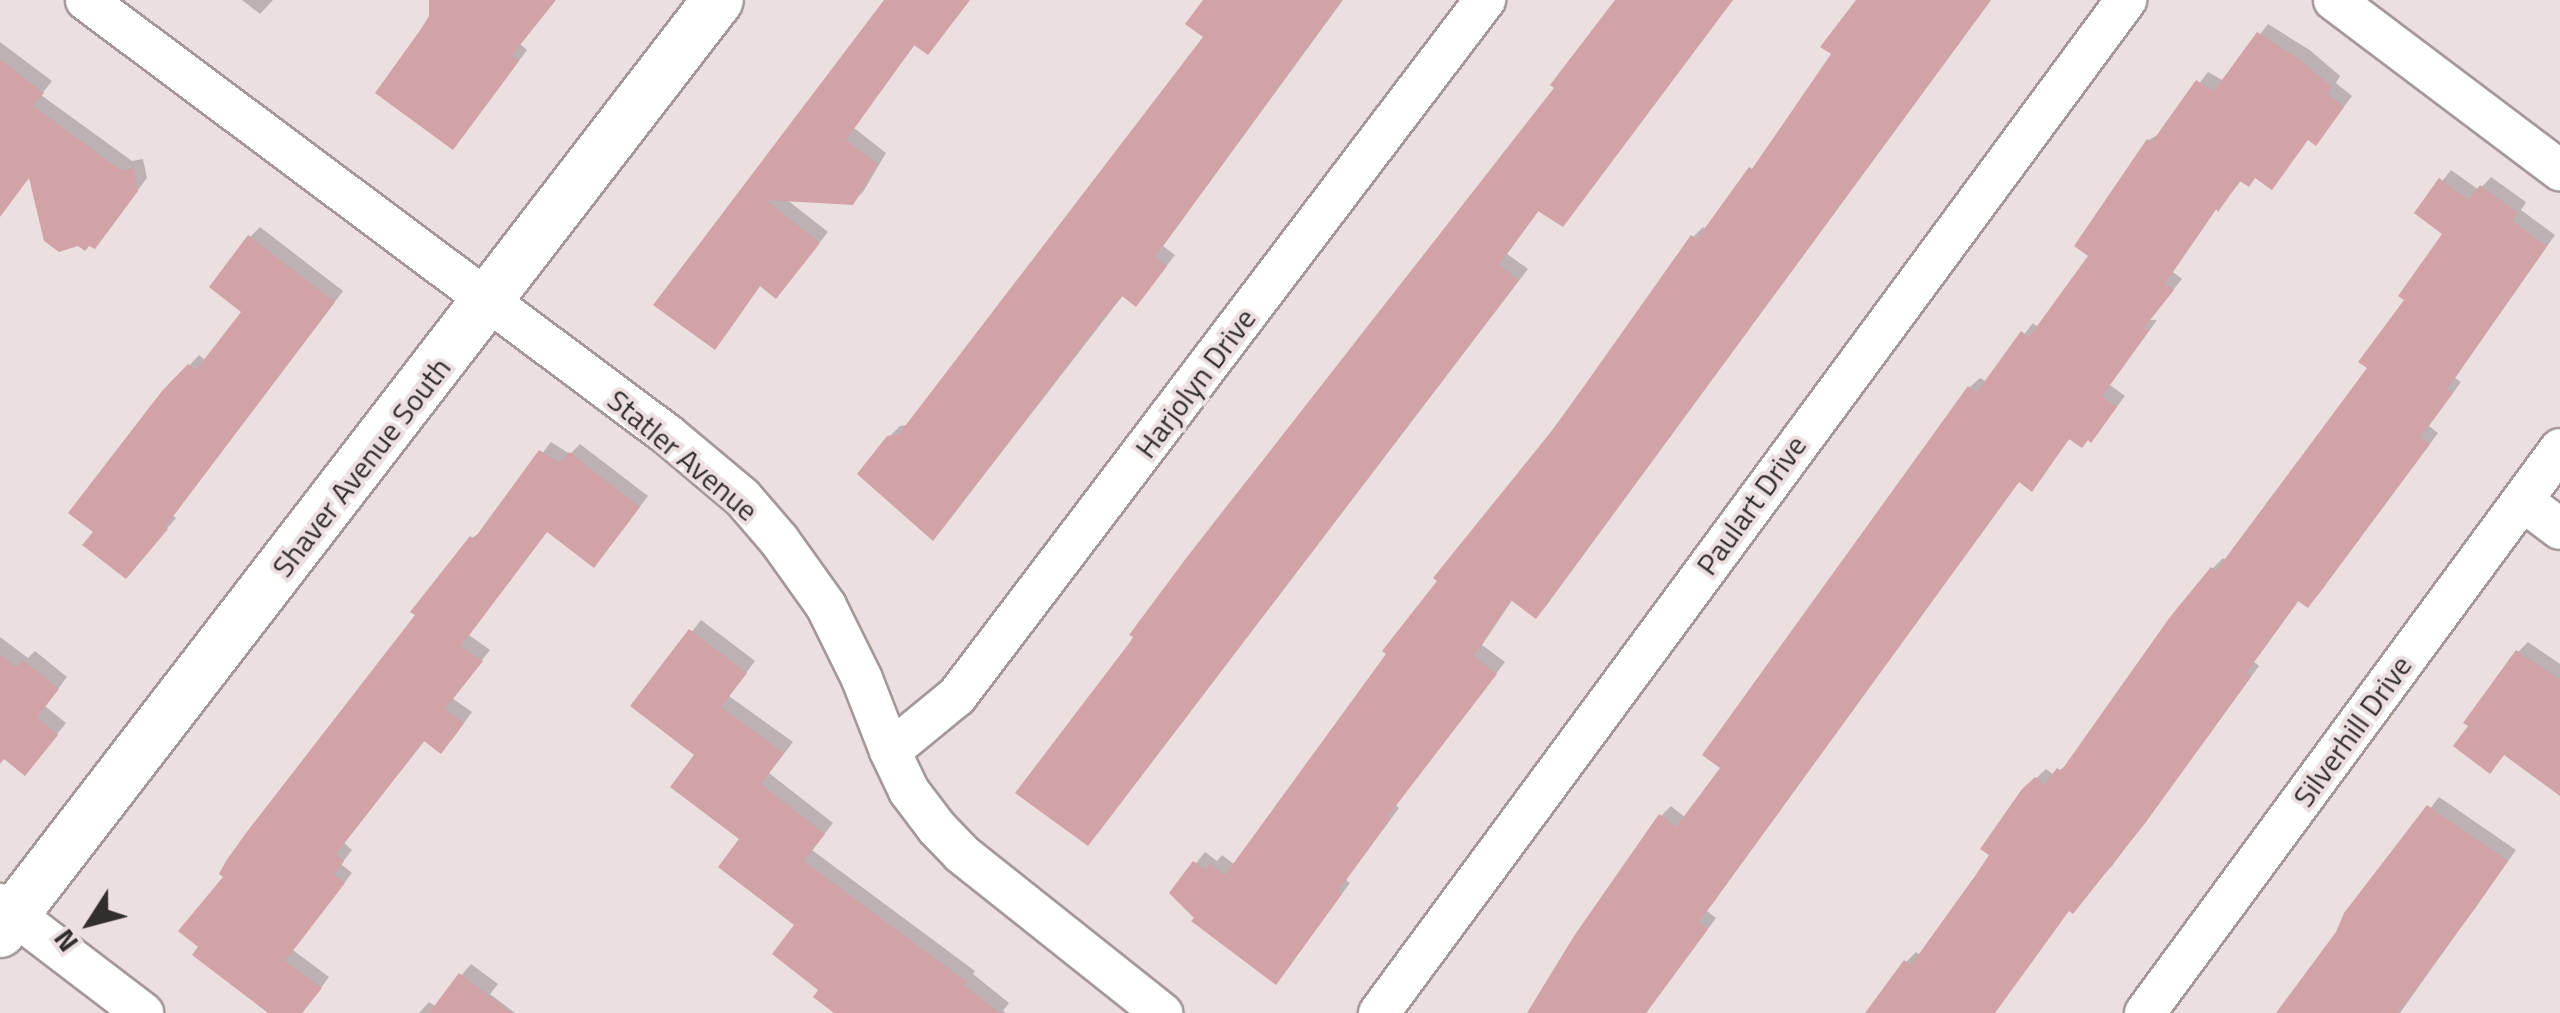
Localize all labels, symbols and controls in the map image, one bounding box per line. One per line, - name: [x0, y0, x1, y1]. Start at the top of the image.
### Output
- street label: Harjolyn Drive: [1127, 301, 1263, 465]
- street label: Shaver Avenue South: [264, 350, 458, 584]
- street label: Statler Avenue: [601, 382, 765, 528]
- street label: Paulart Drive: [1688, 428, 1814, 582]
- street label: Silverhill Drive: [2285, 648, 2419, 814]
- north arrow: [40, 873, 140, 973]
- text: N: [42, 920, 88, 961]

